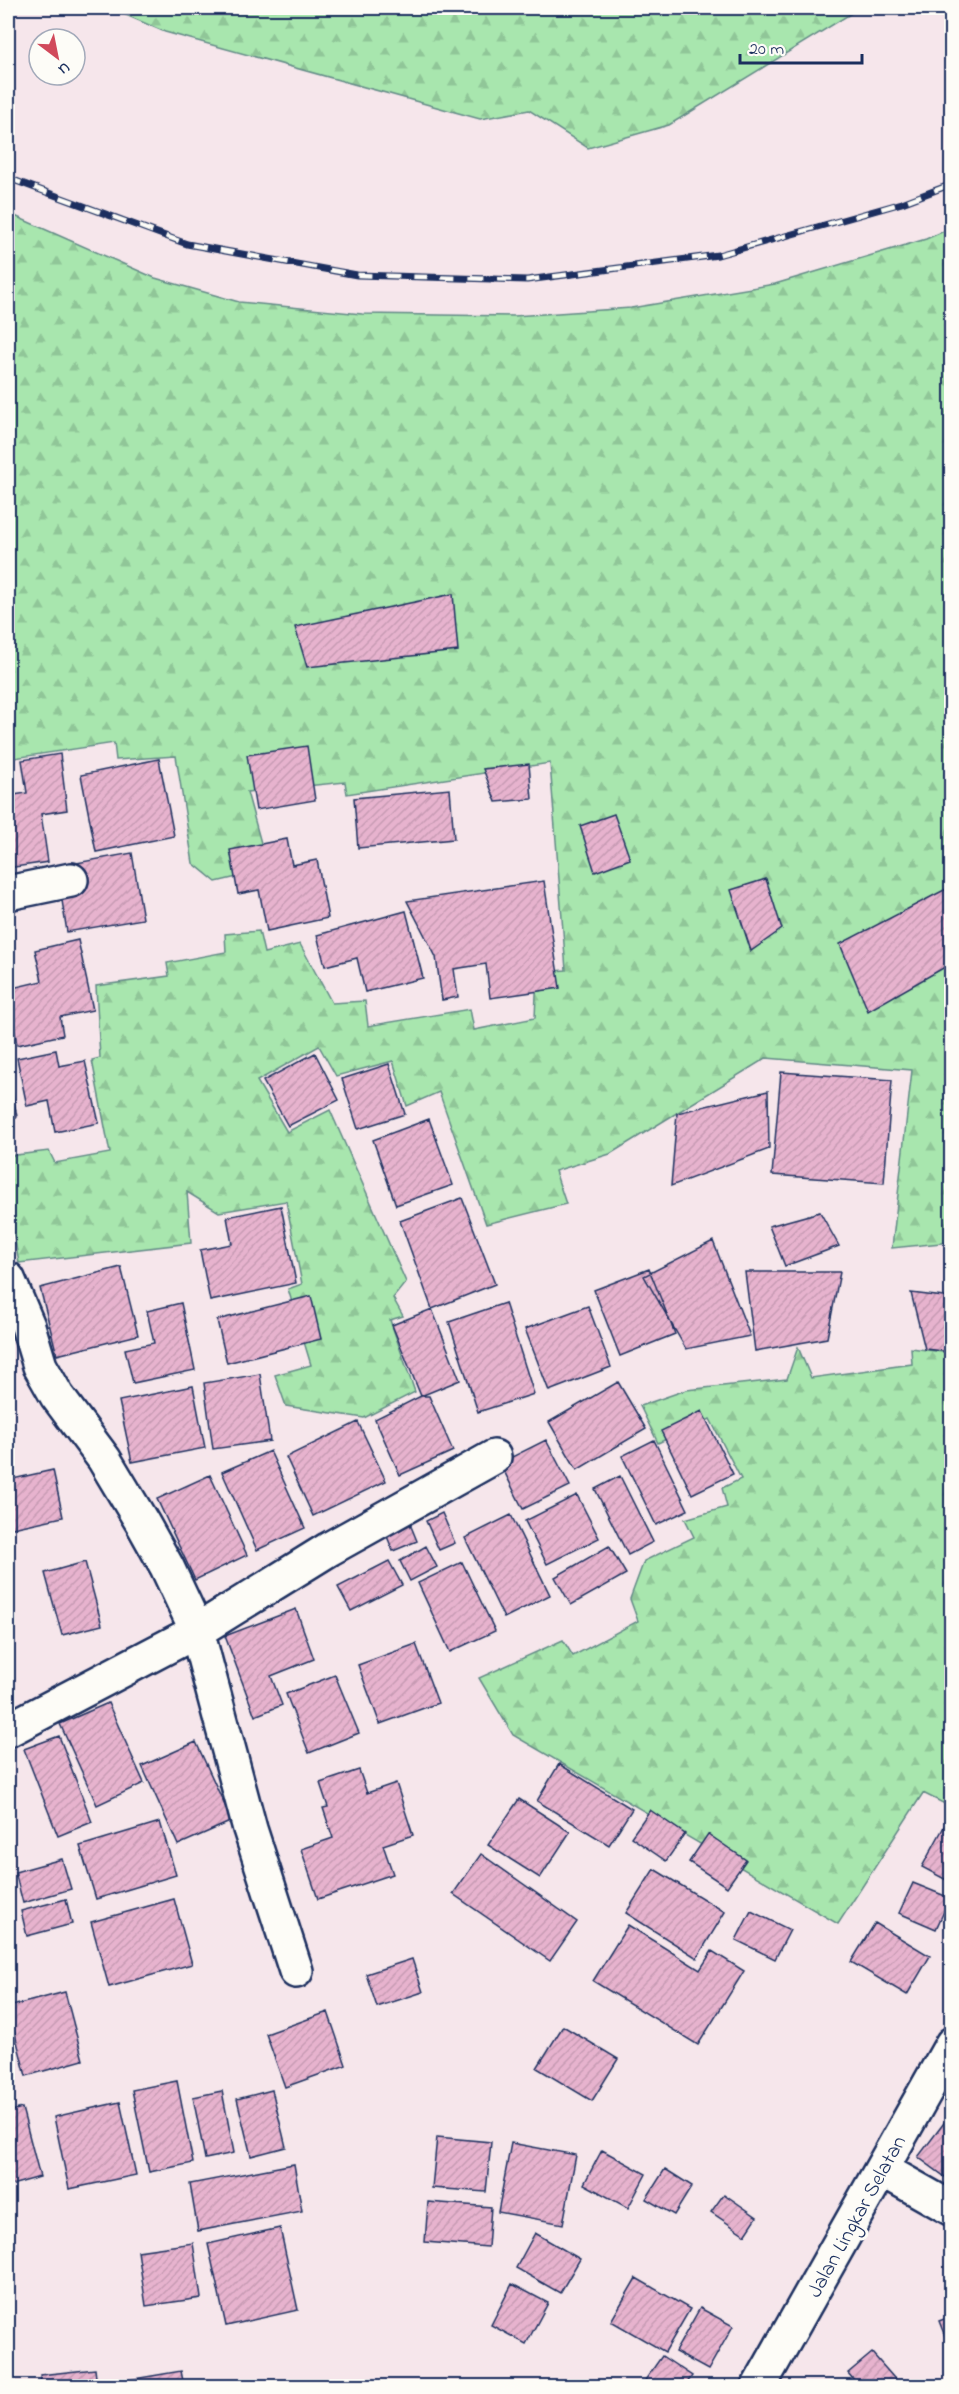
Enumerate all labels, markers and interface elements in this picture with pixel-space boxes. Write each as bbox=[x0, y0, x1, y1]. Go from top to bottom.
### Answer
north arrow bbox=[27, 27, 87, 87]
scale bar bbox=[740, 27, 862, 65]
text: 20 m bbox=[749, 37, 784, 63]
text: U bbox=[53, 55, 75, 81]
street label: Jalan Lingkar Selatan bbox=[801, 2130, 917, 2305]

